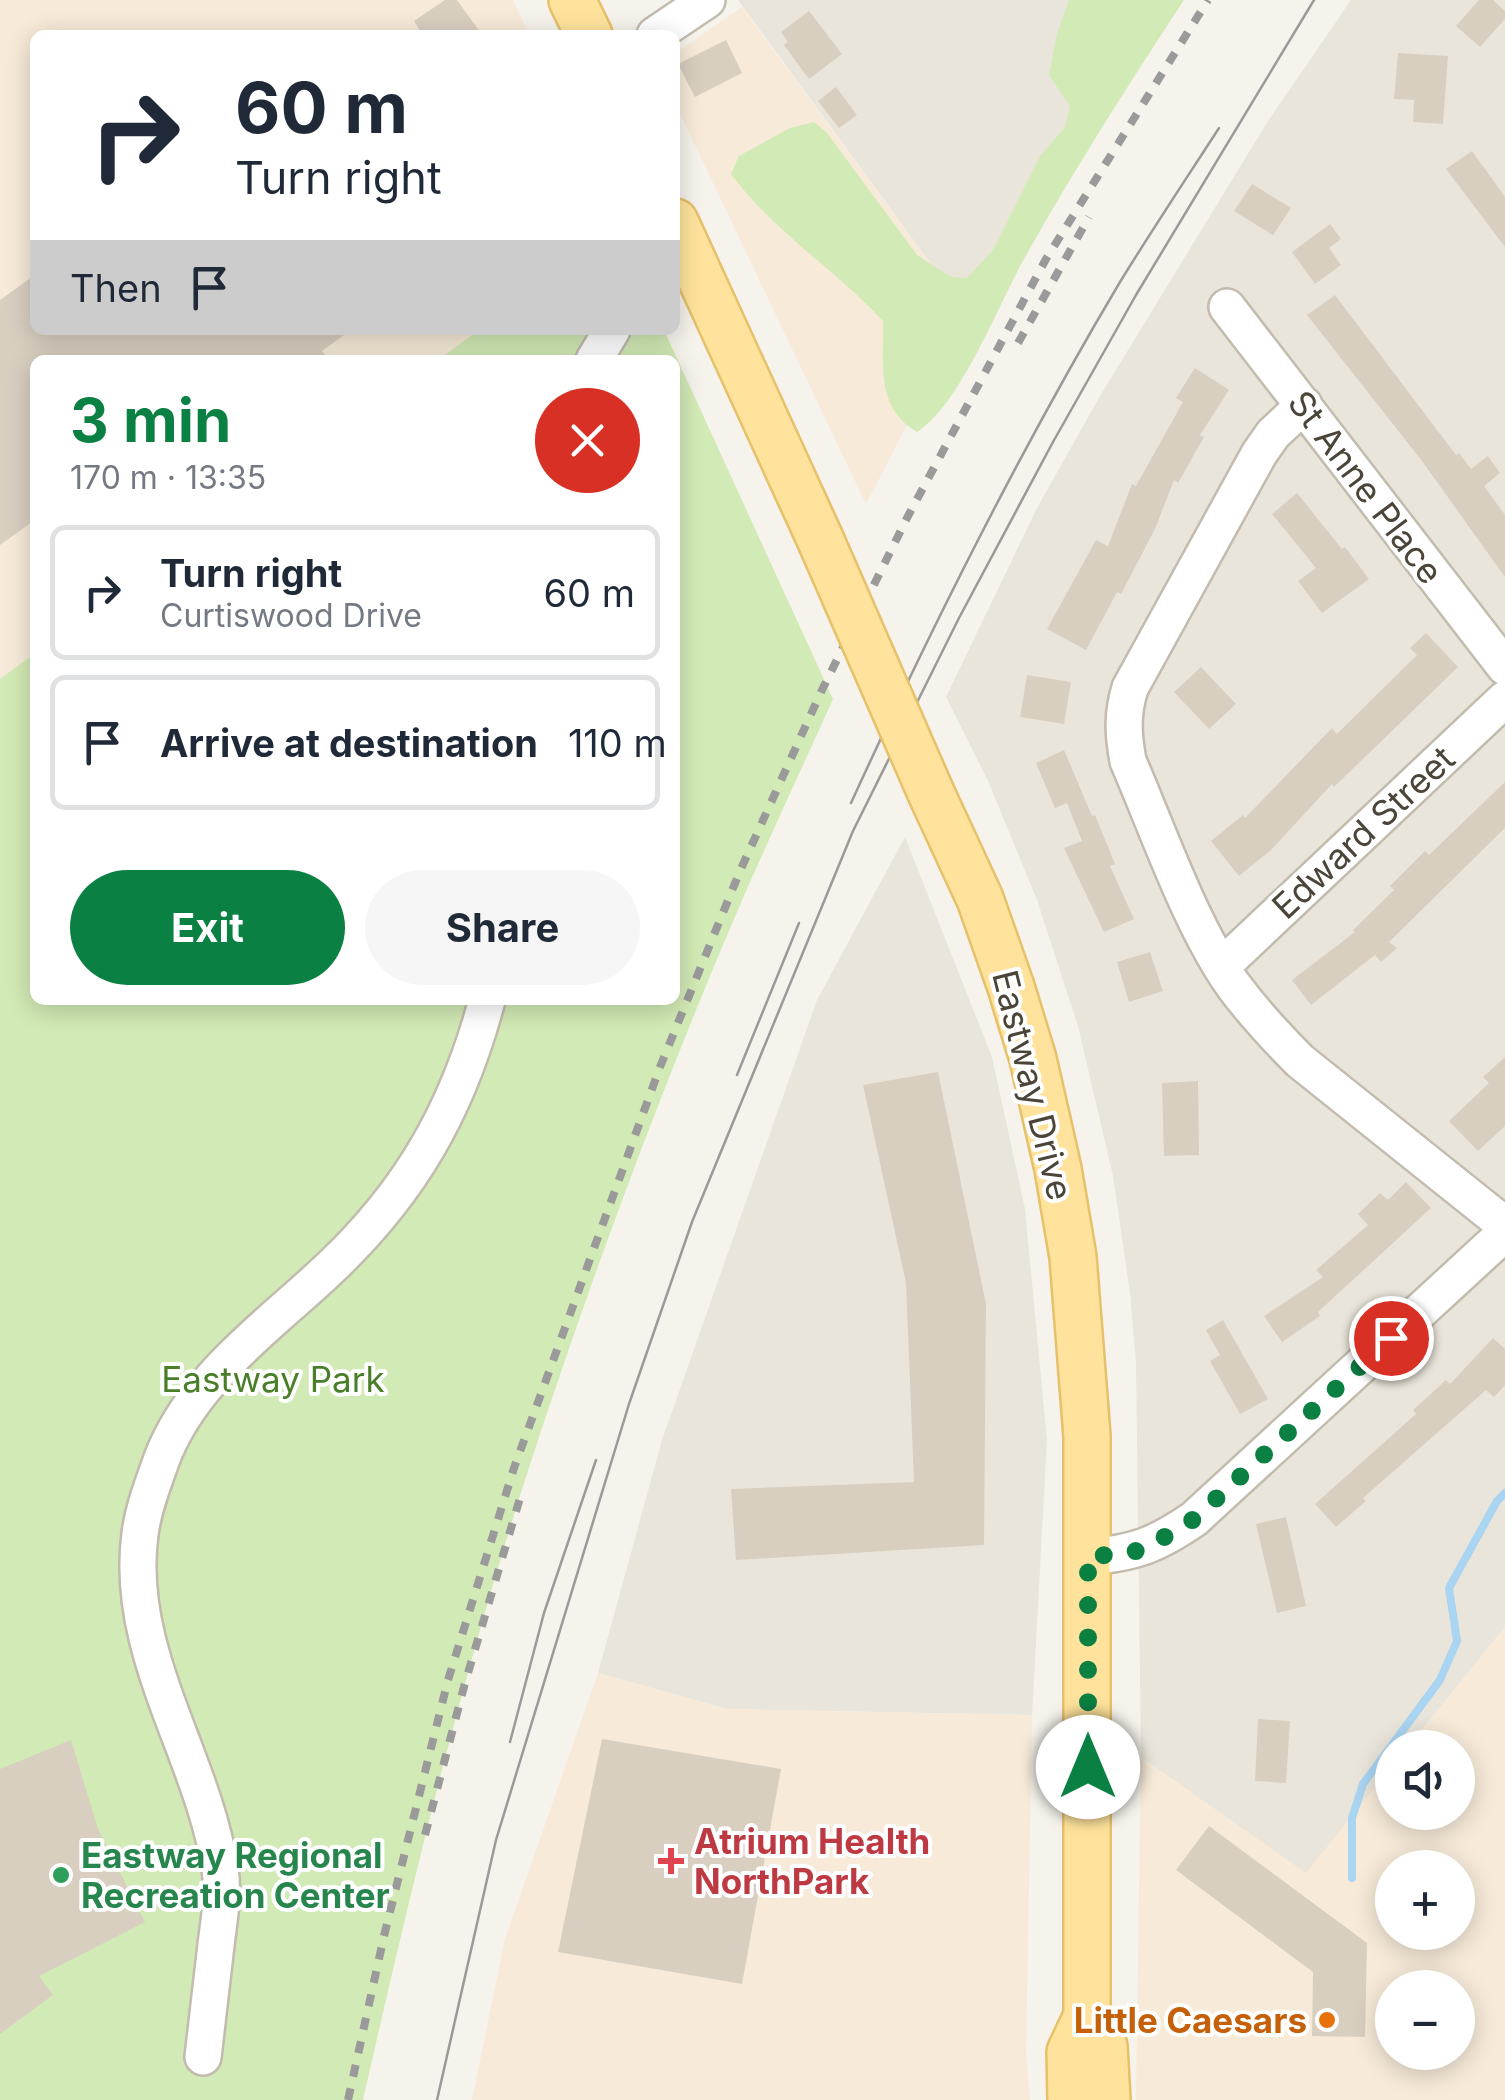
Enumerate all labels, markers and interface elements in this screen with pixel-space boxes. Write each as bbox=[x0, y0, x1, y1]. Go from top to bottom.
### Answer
text: 60 m bbox=[235, 65, 408, 150]
icon: right bbox=[70, 70, 200, 200]
text: Turn right bbox=[235, 150, 442, 205]
icon: arrive bbox=[182, 260, 237, 315]
text: Then bbox=[70, 265, 162, 311]
street label: St Anne Place bbox=[1280, 382, 1452, 592]
text: 3 min bbox=[70, 384, 231, 456]
button: close bbox=[535, 388, 640, 493]
text: 170 m · 13:35 bbox=[70, 458, 266, 497]
text: Turn right bbox=[160, 550, 342, 596]
icon: right bbox=[75, 565, 130, 620]
text: 60 m bbox=[543, 570, 635, 616]
text: Curtiswood Drive bbox=[160, 596, 422, 635]
icon: arrive bbox=[75, 715, 130, 770]
text: Arrive at destination bbox=[160, 720, 538, 766]
text: 110 m bbox=[568, 720, 667, 766]
street label: Edward Street bbox=[1263, 737, 1463, 927]
button: Exit bbox=[70, 870, 345, 985]
button: Share bbox=[365, 870, 640, 985]
street label: Eastway Drive bbox=[984, 966, 1082, 1204]
pin bbox=[1349, 1296, 1434, 1381]
icon: arrive bbox=[1364, 1311, 1419, 1366]
park label: Eastway Park bbox=[161, 1358, 385, 1400]
position arrow bbox=[1036, 1715, 1140, 1819]
map controls bbox=[1375, 1730, 1475, 2070]
button: sound bbox=[1375, 1730, 1475, 1830]
place label: Atrium Health NorthPark bbox=[694, 1820, 930, 1902]
place label: Eastway Regional Recreation Center bbox=[81, 1834, 390, 1916]
marker: Atrium Health NorthPark bbox=[658, 1848, 684, 1874]
button: + bbox=[1375, 1850, 1475, 1950]
marker: Eastway Regional Recreation Center bbox=[50, 1864, 72, 1886]
button: − bbox=[1375, 1970, 1475, 2070]
place label: Little Caesars bbox=[1074, 1999, 1307, 2041]
marker: Little Caesars bbox=[1316, 2009, 1338, 2031]

